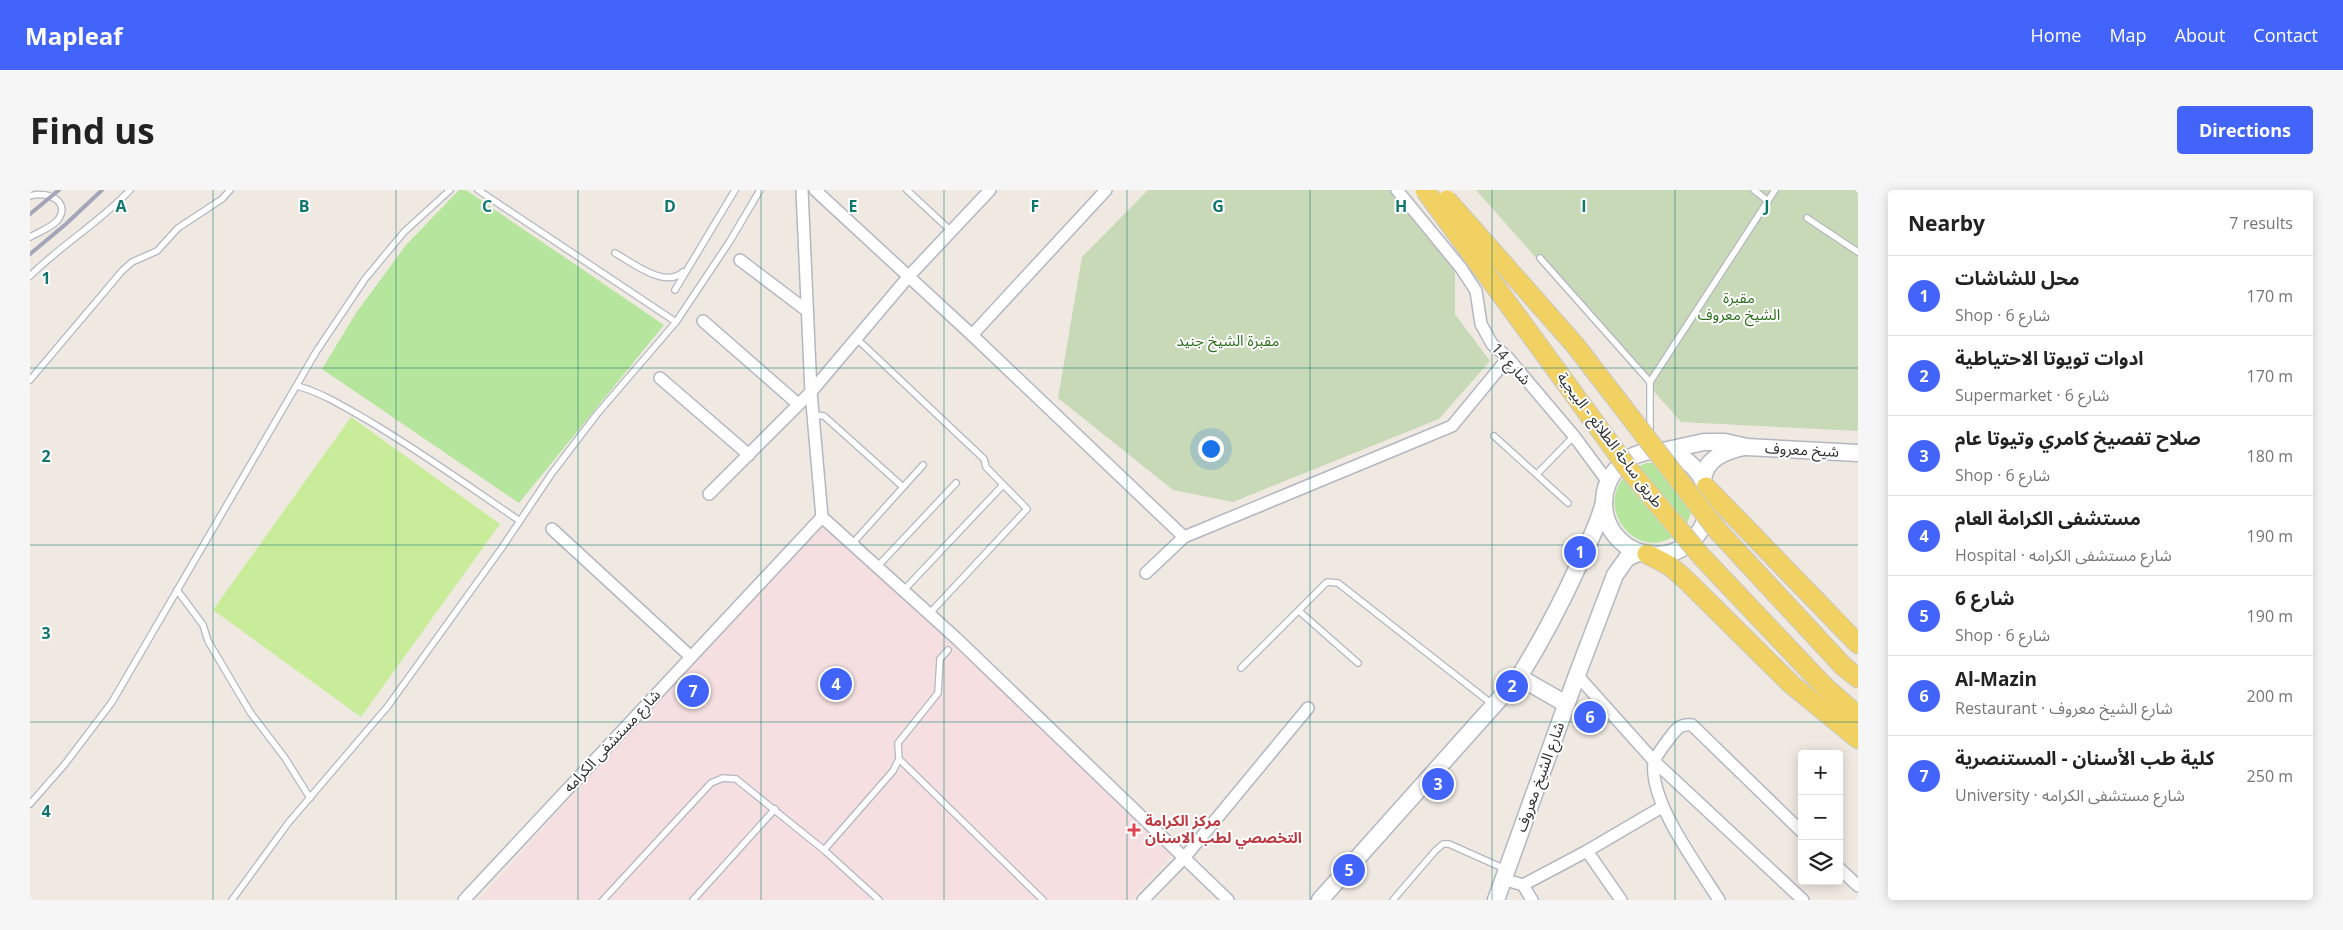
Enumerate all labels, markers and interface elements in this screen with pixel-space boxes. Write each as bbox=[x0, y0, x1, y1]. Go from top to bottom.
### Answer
text: Mapleaf bbox=[25, 19, 123, 52]
text: Home bbox=[2031, 23, 2081, 47]
text: Map bbox=[2109, 23, 2147, 47]
text: About bbox=[2175, 23, 2225, 47]
text: Contact bbox=[2253, 23, 2318, 47]
button: Directions bbox=[2177, 106, 2313, 154]
text: Find us bbox=[30, 107, 155, 154]
text: A bbox=[115, 195, 127, 217]
text: B bbox=[299, 195, 309, 217]
text: C bbox=[482, 195, 492, 217]
text: D bbox=[664, 195, 676, 217]
text: E bbox=[849, 195, 858, 217]
text: F bbox=[1031, 195, 1039, 217]
text: G bbox=[1212, 195, 1224, 217]
text: H bbox=[1395, 195, 1407, 217]
text: I bbox=[1581, 195, 1587, 217]
text: J bbox=[1762, 195, 1770, 217]
text: Nearby bbox=[1908, 209, 1985, 237]
text: 7 results bbox=[2229, 212, 2293, 234]
text: محل للشاشات bbox=[1955, 265, 2080, 291]
text: 1 bbox=[41, 267, 51, 289]
text: 1 bbox=[1919, 285, 1929, 307]
text: 170 m bbox=[2247, 285, 2293, 307]
park label: مقبرة الشيخ معروف bbox=[1698, 287, 1780, 327]
text: Shop · شارع 6 bbox=[1955, 304, 2050, 326]
park label: مقبرة الشيخ جنيد bbox=[1177, 330, 1279, 353]
street label: شارع 14 bbox=[1485, 338, 1536, 391]
text: ادوات تويوتا الاحتياطية bbox=[1955, 345, 2143, 371]
text: 2 bbox=[1919, 365, 1929, 387]
text: 170 m bbox=[2247, 365, 2293, 387]
street label: طريق ساحة الطلائع - البيجية bbox=[1551, 368, 1668, 513]
text: Supermarket · شارع 6 bbox=[1955, 384, 2109, 406]
text: صلاح تفصيخ كامري وتيوتا عام bbox=[1955, 425, 2201, 451]
your location bbox=[1198, 436, 1224, 462]
street label: شیخ معروف bbox=[1764, 437, 1840, 464]
text: 2 bbox=[41, 445, 51, 467]
text: 3 bbox=[1919, 445, 1929, 467]
text: 180 m bbox=[2247, 445, 2293, 467]
text: Shop · شارع 6 bbox=[1955, 464, 2050, 486]
text: مستشفى الكرامة العام bbox=[1955, 505, 2141, 531]
text: 4 bbox=[1919, 525, 1929, 547]
text: 190 m bbox=[2247, 525, 2293, 547]
pin: 1 bbox=[1564, 533, 1596, 571]
text: Hospital · شارع مستشفى الكرامه bbox=[1955, 544, 2172, 566]
text: شارع 6 bbox=[1955, 585, 2014, 611]
text: 5 bbox=[1919, 605, 1929, 627]
text: 190 m bbox=[2247, 605, 2293, 627]
text: 3 bbox=[41, 622, 51, 644]
text: Shop · شارع 6 bbox=[1955, 624, 2050, 646]
pin: 4 bbox=[820, 665, 852, 703]
text: Al-Mazin bbox=[1955, 666, 2037, 692]
pin: 2 bbox=[1496, 667, 1528, 705]
pin: 7 bbox=[677, 672, 709, 710]
street label: شارع مستشفى الكرامه bbox=[558, 684, 667, 798]
text: 6 bbox=[1919, 685, 1929, 707]
text: 200 m bbox=[2247, 685, 2293, 707]
text: Restaurant · شارع الشيخ معروف bbox=[1955, 697, 2173, 719]
pin: 6 bbox=[1574, 698, 1606, 736]
street label: شارع الشيخ معروف bbox=[1510, 719, 1571, 835]
text: كلية طب الأسنان - المستنصرية bbox=[1955, 745, 2214, 771]
map controls bbox=[1798, 750, 1843, 885]
button: + bbox=[1798, 750, 1843, 795]
pin: 3 bbox=[1422, 765, 1454, 803]
text: 7 bbox=[1919, 765, 1929, 787]
text: 250 m bbox=[2247, 765, 2293, 787]
text: University · شارع مستشفى الكرامه bbox=[1955, 784, 2185, 806]
button: − bbox=[1798, 795, 1843, 840]
text: 4 bbox=[41, 800, 51, 822]
place label: مركز الكرامة التخصصي لطب الاسنان bbox=[1145, 810, 1302, 849]
marker: مركز الكرامة التخصصي لطب الاسنان bbox=[1127, 823, 1141, 837]
button: layers bbox=[1798, 840, 1843, 885]
pin: 5 bbox=[1333, 851, 1365, 889]

